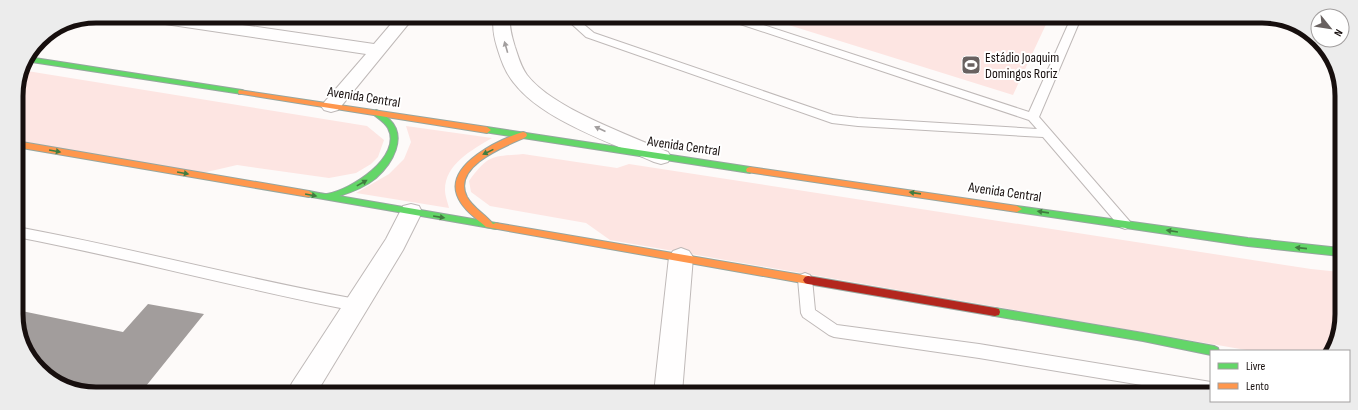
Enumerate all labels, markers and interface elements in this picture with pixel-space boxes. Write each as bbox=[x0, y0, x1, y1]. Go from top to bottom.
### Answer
north arrow bbox=[1310, 8, 1350, 48]
text: N bbox=[1331, 27, 1345, 39]
one-way arrow bbox=[503, 41, 509, 53]
place label: Estádio Joaquim Domingos Roriz bbox=[985, 49, 1059, 82]
sports icon: Estádio Joaquim Domingos Roriz bbox=[960, 54, 982, 76]
street label: Avenida Central bbox=[326, 83, 402, 111]
one-way arrow bbox=[594, 126, 605, 132]
street label: Avenida Central bbox=[646, 132, 721, 160]
one-way arrow bbox=[49, 148, 61, 154]
one-way arrow bbox=[482, 149, 494, 155]
one-way arrow bbox=[177, 170, 189, 176]
street label: Avenida Central bbox=[967, 178, 1042, 206]
one-way arrow bbox=[356, 179, 368, 186]
one-way arrow bbox=[909, 190, 921, 196]
one-way arrow bbox=[305, 192, 317, 198]
one-way arrow bbox=[1037, 209, 1050, 215]
one-way arrow bbox=[433, 214, 445, 220]
one-way arrow bbox=[1166, 228, 1178, 234]
one-way arrow bbox=[1295, 244, 1307, 251]
legend bbox=[1210, 350, 1350, 402]
text: Livre bbox=[1246, 359, 1266, 374]
text: Lento bbox=[1246, 379, 1269, 394]

